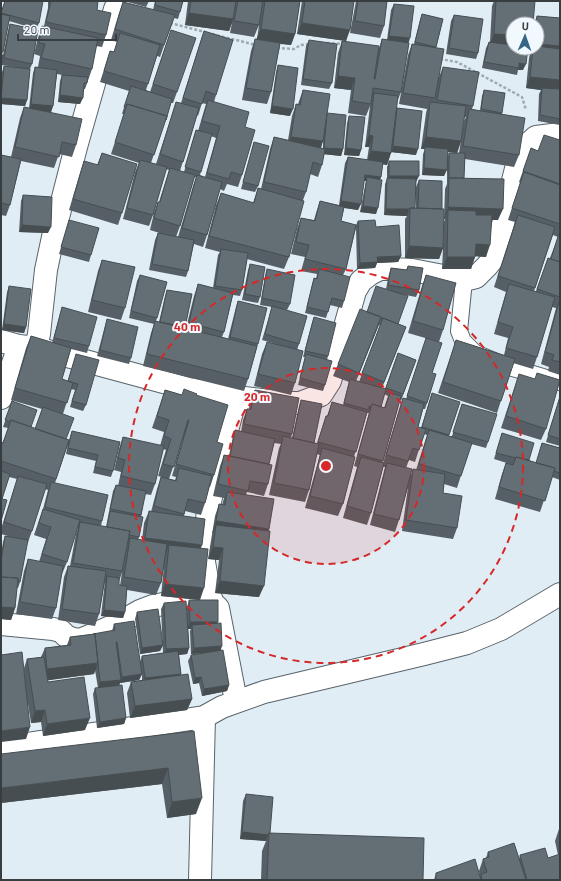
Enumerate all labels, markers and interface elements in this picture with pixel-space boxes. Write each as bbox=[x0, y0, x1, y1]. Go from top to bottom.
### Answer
scale bar bbox=[18, 16, 116, 42]
north arrow bbox=[505, 16, 545, 56]
text: U bbox=[522, 19, 529, 32]
text: 20 m bbox=[24, 22, 50, 36]
text: 40 m bbox=[174, 319, 200, 333]
text: 20 m bbox=[244, 389, 270, 403]
centre of rings bbox=[319, 459, 333, 473]

